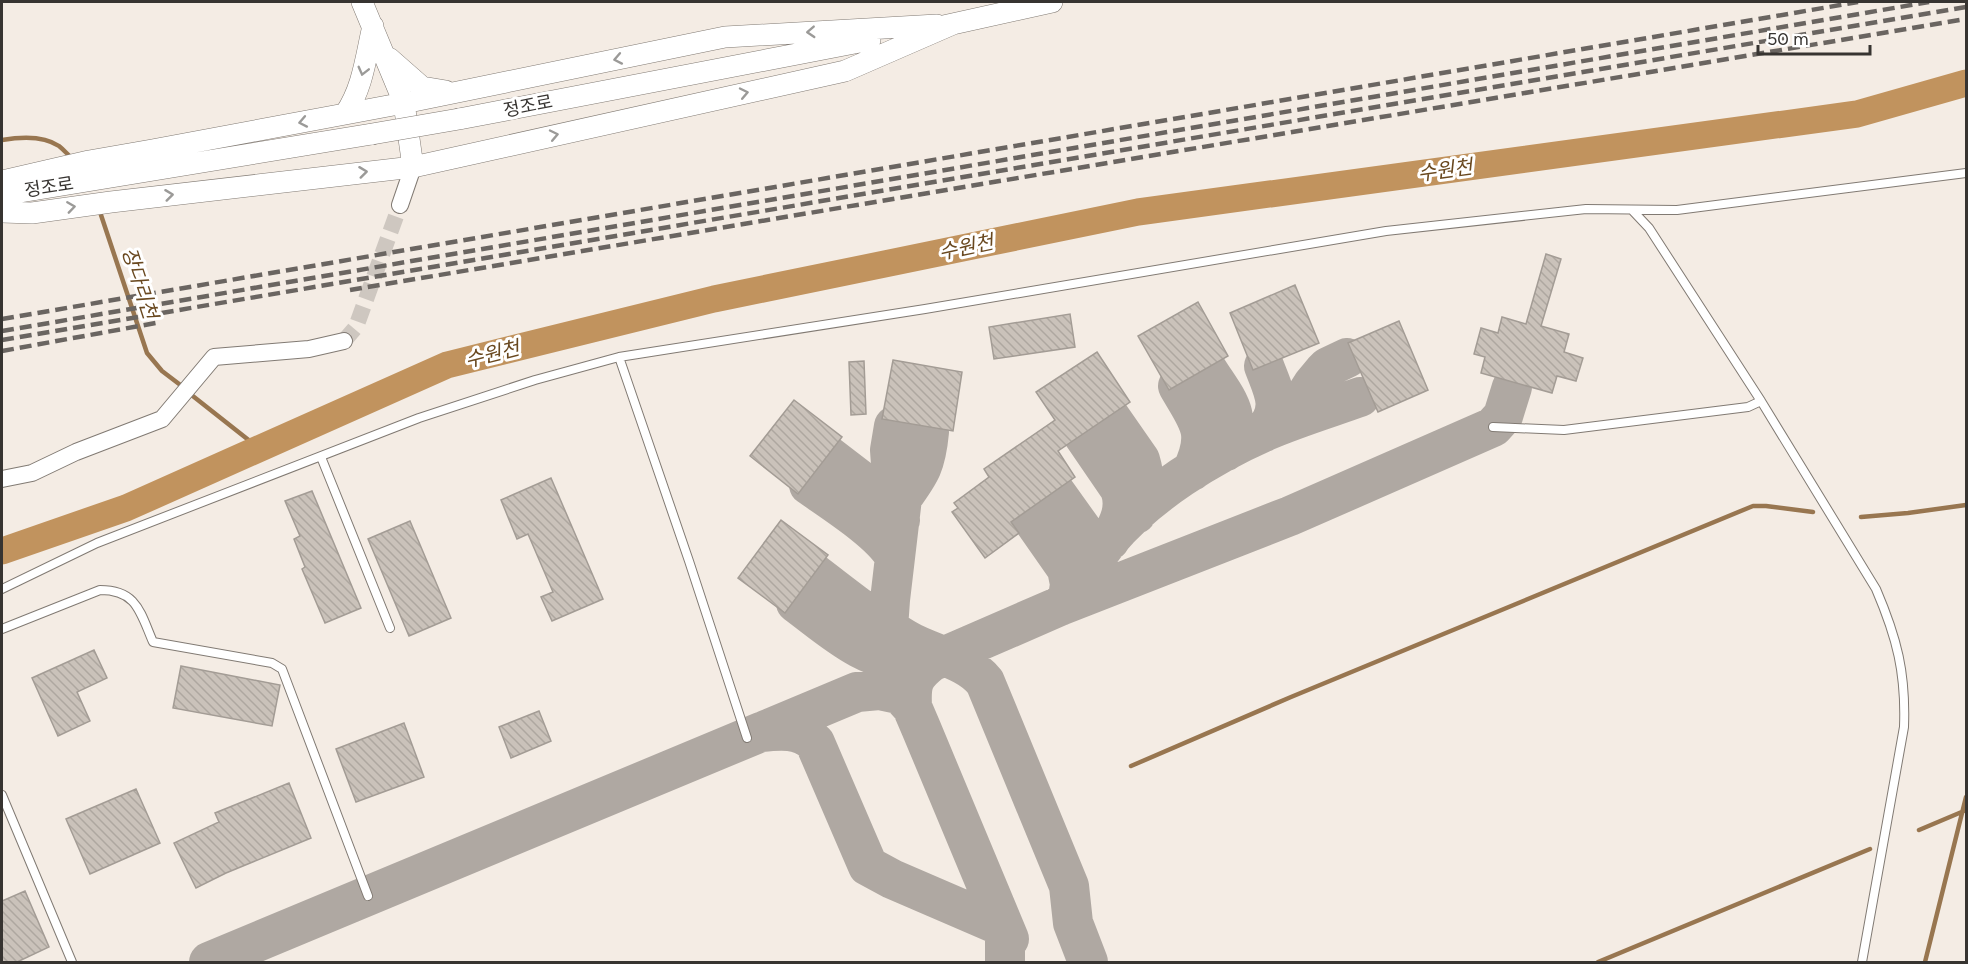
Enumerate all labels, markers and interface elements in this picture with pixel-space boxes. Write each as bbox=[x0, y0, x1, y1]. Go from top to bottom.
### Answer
scale bar bbox=[1758, 18, 1870, 56]
one-way arrow bbox=[806, 26, 815, 39]
text: 50 m bbox=[1767, 28, 1809, 50]
one-way arrow bbox=[613, 52, 623, 65]
one-way arrow bbox=[357, 66, 370, 76]
one-way arrow bbox=[739, 87, 749, 100]
street label: 정조로 bbox=[502, 90, 554, 122]
one-way arrow bbox=[298, 115, 308, 128]
one-way arrow bbox=[549, 130, 559, 143]
water label: 수원천 bbox=[1416, 154, 1477, 186]
one-way arrow bbox=[358, 167, 367, 179]
street label: 정조로 bbox=[23, 172, 75, 202]
one-way arrow bbox=[164, 189, 174, 202]
one-way arrow bbox=[67, 202, 76, 214]
water label: 수원천 bbox=[937, 229, 998, 264]
water label: 장다리천 bbox=[117, 244, 164, 324]
water label: 수원천 bbox=[462, 335, 524, 372]

